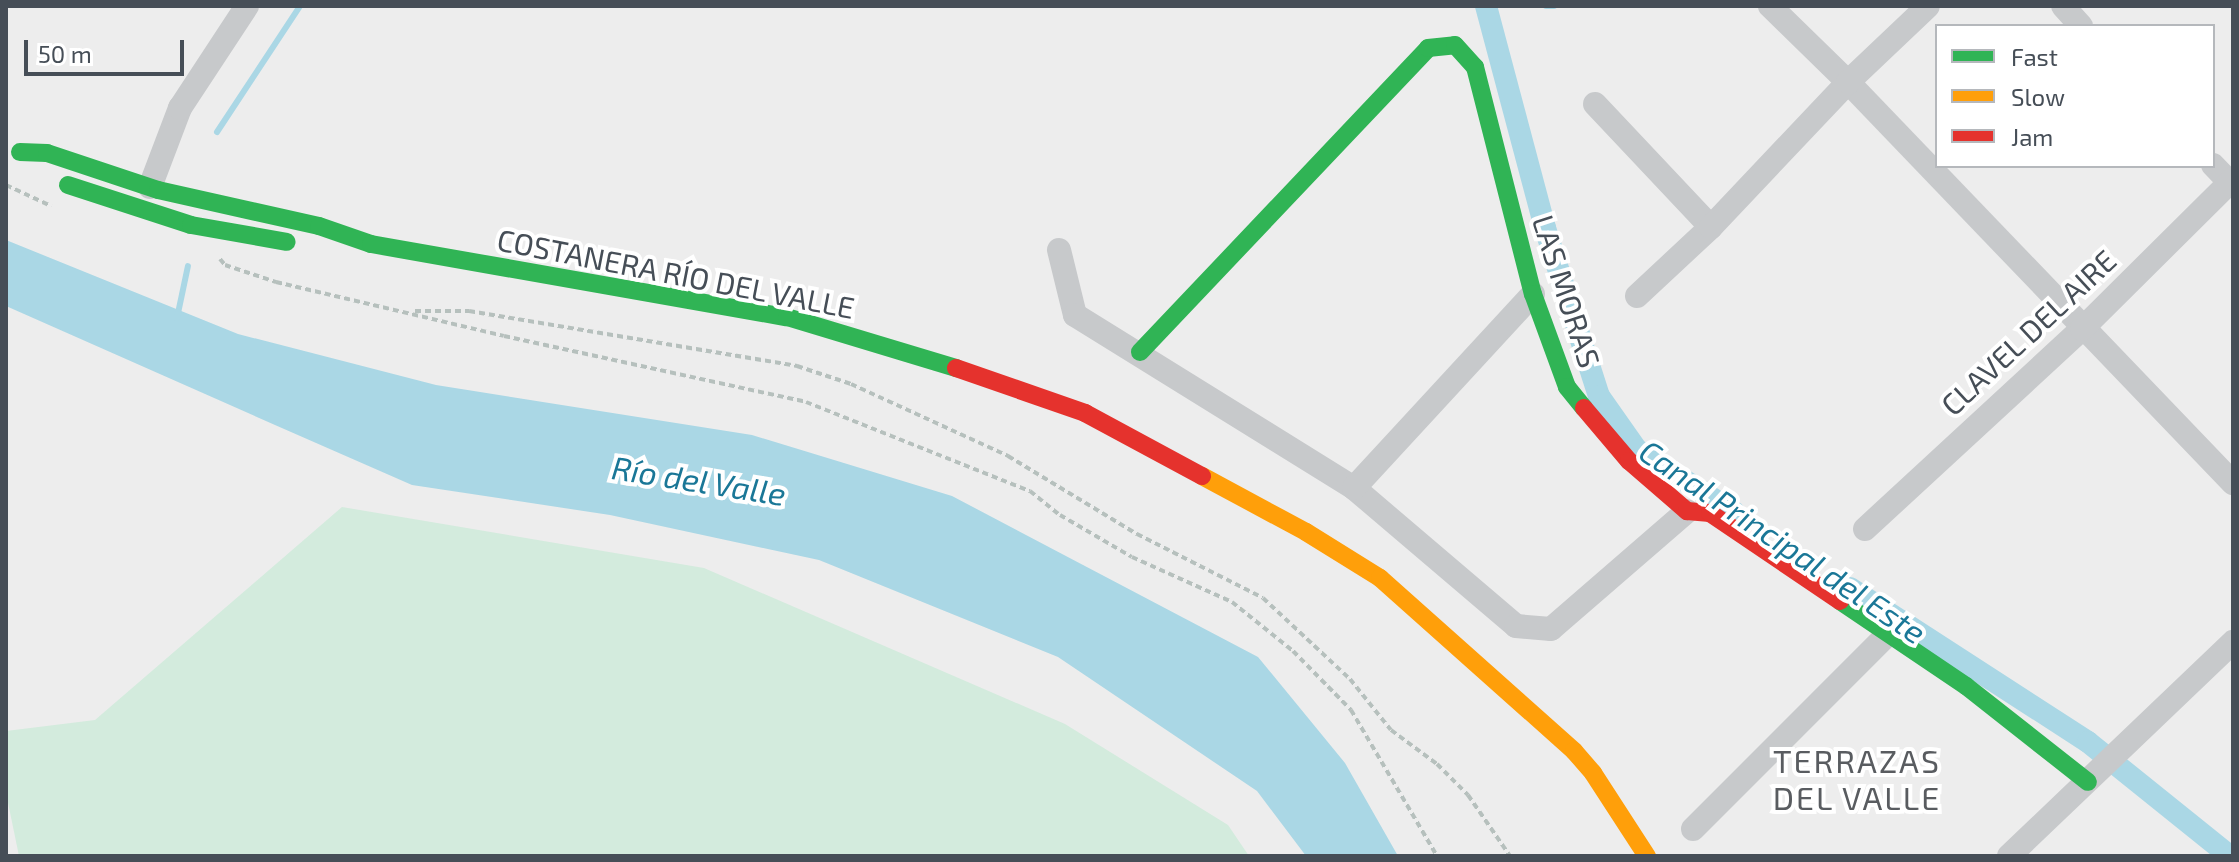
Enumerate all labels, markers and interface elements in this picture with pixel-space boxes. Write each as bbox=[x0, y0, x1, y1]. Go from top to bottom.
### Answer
scale bar bbox=[28, 24, 188, 74]
legend bbox=[1935, 24, 2215, 168]
text: 50 m bbox=[38, 39, 92, 68]
text: Fast bbox=[2011, 42, 2058, 71]
text: Slow bbox=[2011, 82, 2065, 111]
text: Jam bbox=[2011, 122, 2053, 151]
street label: LAS MORAS bbox=[1525, 210, 1609, 372]
street label: COSTANERA RÍO DEL VALLE bbox=[493, 220, 859, 326]
street label: CLAVEL DEL AIRE bbox=[1932, 241, 2124, 423]
water label: Canal Principal del Este bbox=[1632, 430, 1934, 652]
water label: Río del Valle bbox=[608, 447, 790, 513]
district label: TERRAZAS DEL VALLE bbox=[1772, 742, 1942, 817]

